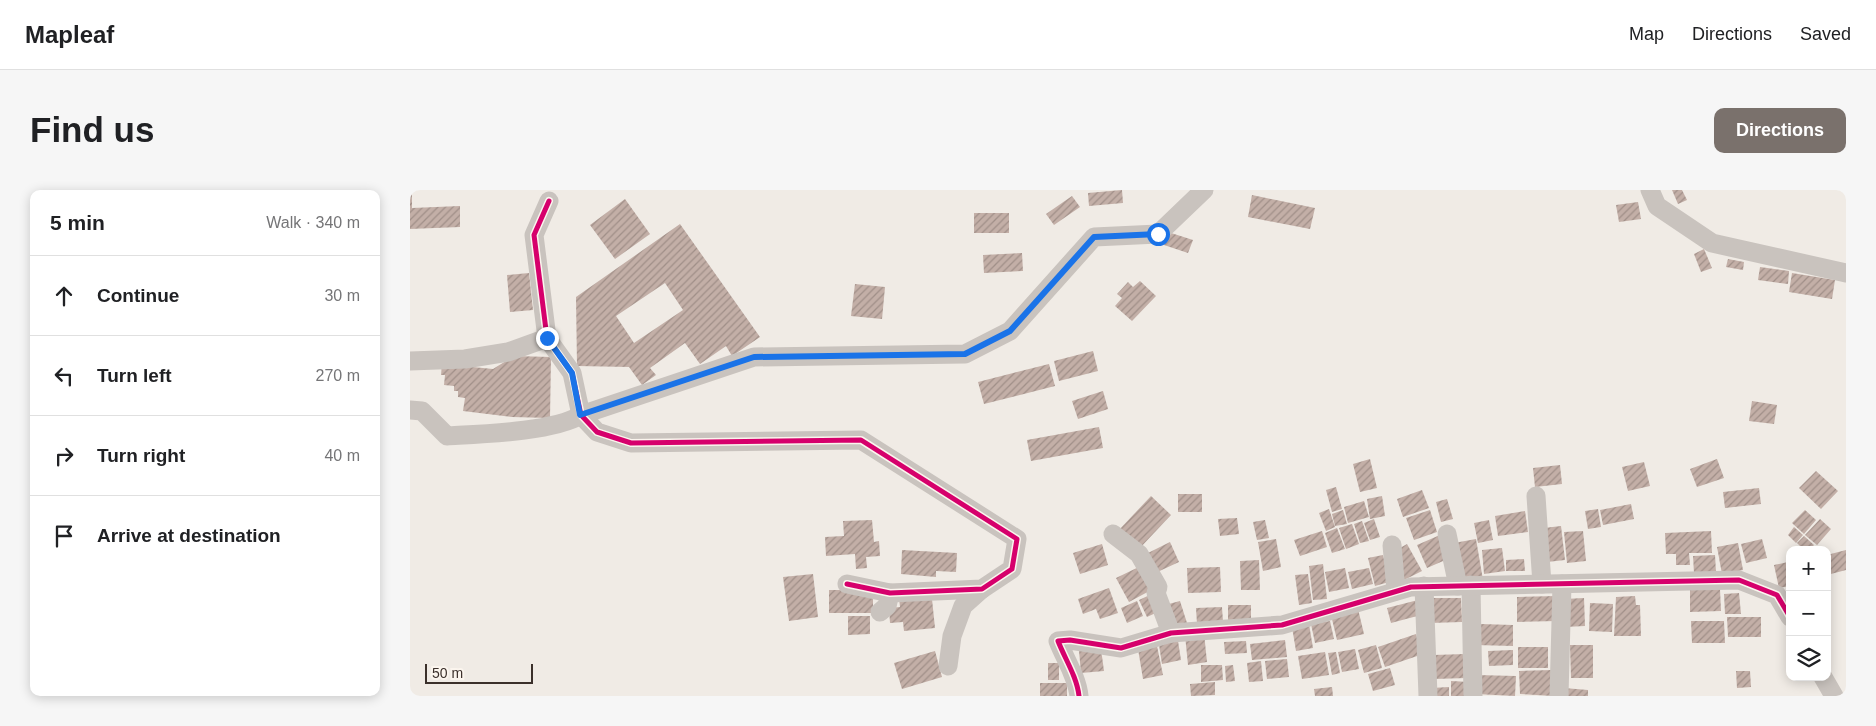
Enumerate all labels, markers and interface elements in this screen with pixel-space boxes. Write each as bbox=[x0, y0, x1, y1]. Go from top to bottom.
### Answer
text: Mapleaf bbox=[25, 21, 114, 48]
text: Map bbox=[1629, 24, 1664, 44]
text: Directions bbox=[1692, 24, 1772, 44]
text: Saved bbox=[1800, 24, 1851, 44]
button: Directions bbox=[1714, 108, 1846, 153]
text: Find us bbox=[30, 110, 154, 149]
text: 5 min bbox=[50, 211, 105, 234]
text: Walk · 340 m bbox=[266, 214, 360, 231]
route start bbox=[1147, 223, 1170, 246]
icon: ahead bbox=[50, 282, 78, 310]
text: Continue bbox=[97, 285, 179, 306]
text: 30 m bbox=[324, 287, 360, 304]
route end bbox=[536, 327, 559, 350]
icon: left bbox=[50, 362, 78, 390]
text: Turn left bbox=[97, 365, 172, 386]
text: 270 m bbox=[316, 367, 360, 384]
icon: right bbox=[50, 442, 78, 470]
text: Turn right bbox=[97, 445, 185, 466]
text: 40 m bbox=[324, 447, 360, 464]
icon: arrive bbox=[50, 522, 78, 550]
text: Arrive at destination bbox=[97, 525, 281, 546]
map controls bbox=[1786, 546, 1831, 681]
button: + bbox=[1786, 546, 1831, 591]
button: − bbox=[1786, 591, 1831, 636]
button: layers bbox=[1786, 636, 1831, 681]
scale bar bbox=[425, 661, 532, 684]
text: 50 m bbox=[432, 665, 463, 681]

